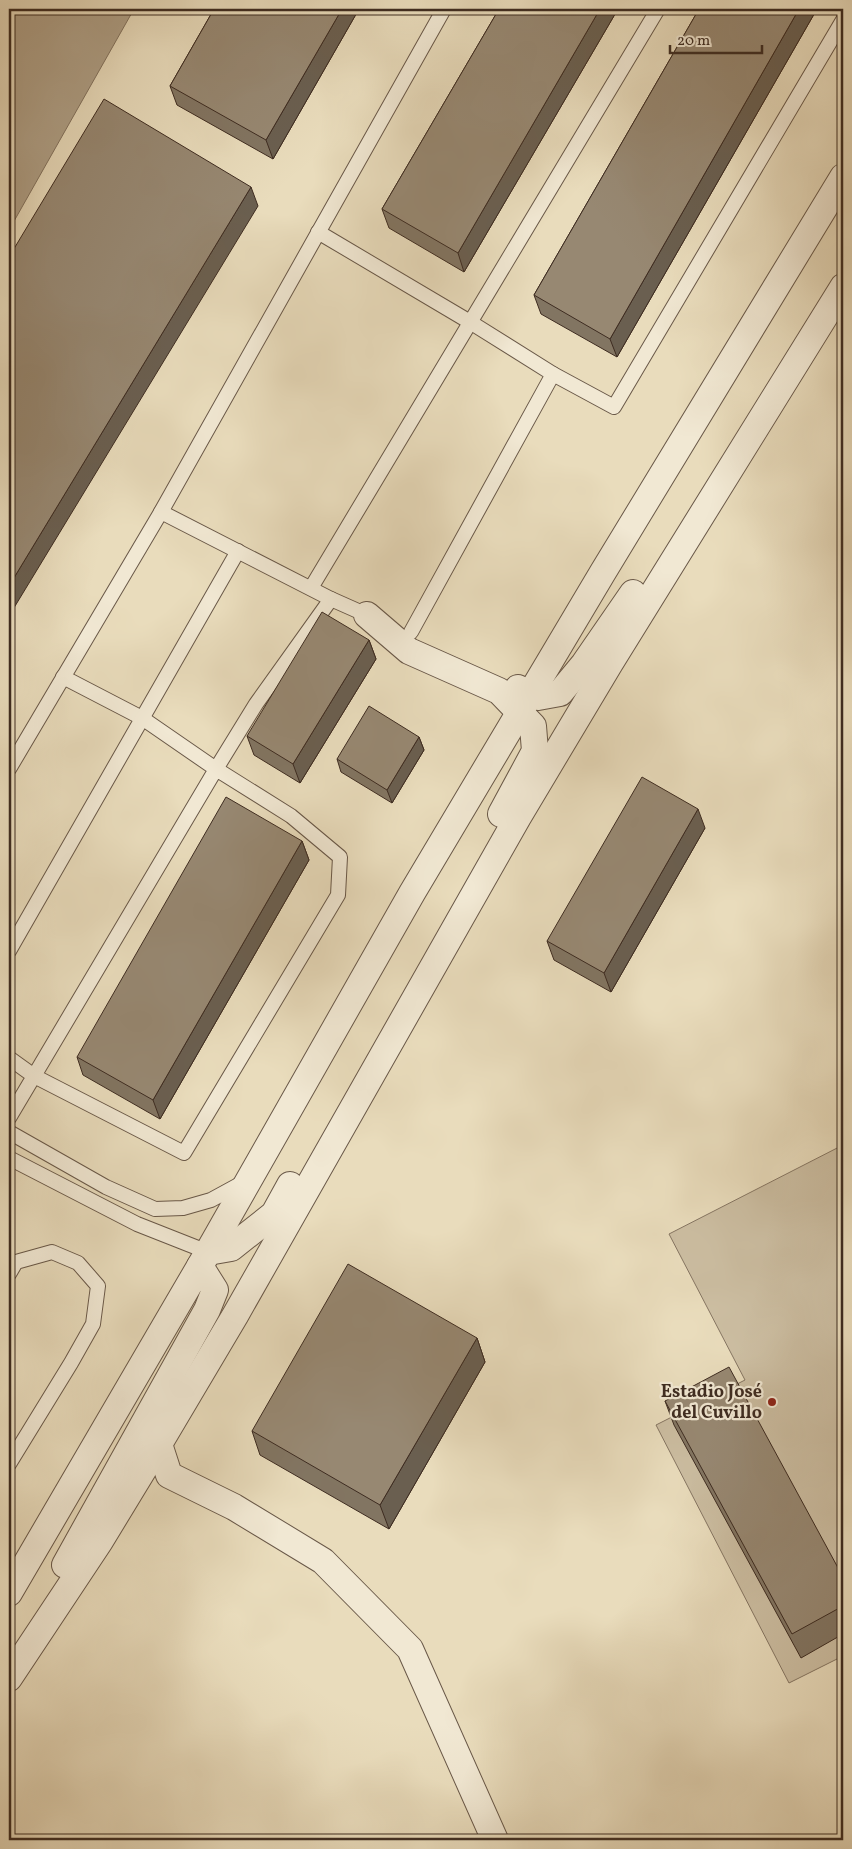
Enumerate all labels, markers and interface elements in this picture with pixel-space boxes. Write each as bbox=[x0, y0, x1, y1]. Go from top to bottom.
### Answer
scale bar bbox=[670, 22, 762, 54]
text: 20 m bbox=[677, 31, 710, 52]
place label: Estadio José del Cuvillo bbox=[661, 1380, 762, 1426]
marker: Estadio José del Cuvillo bbox=[766, 1396, 778, 1408]

